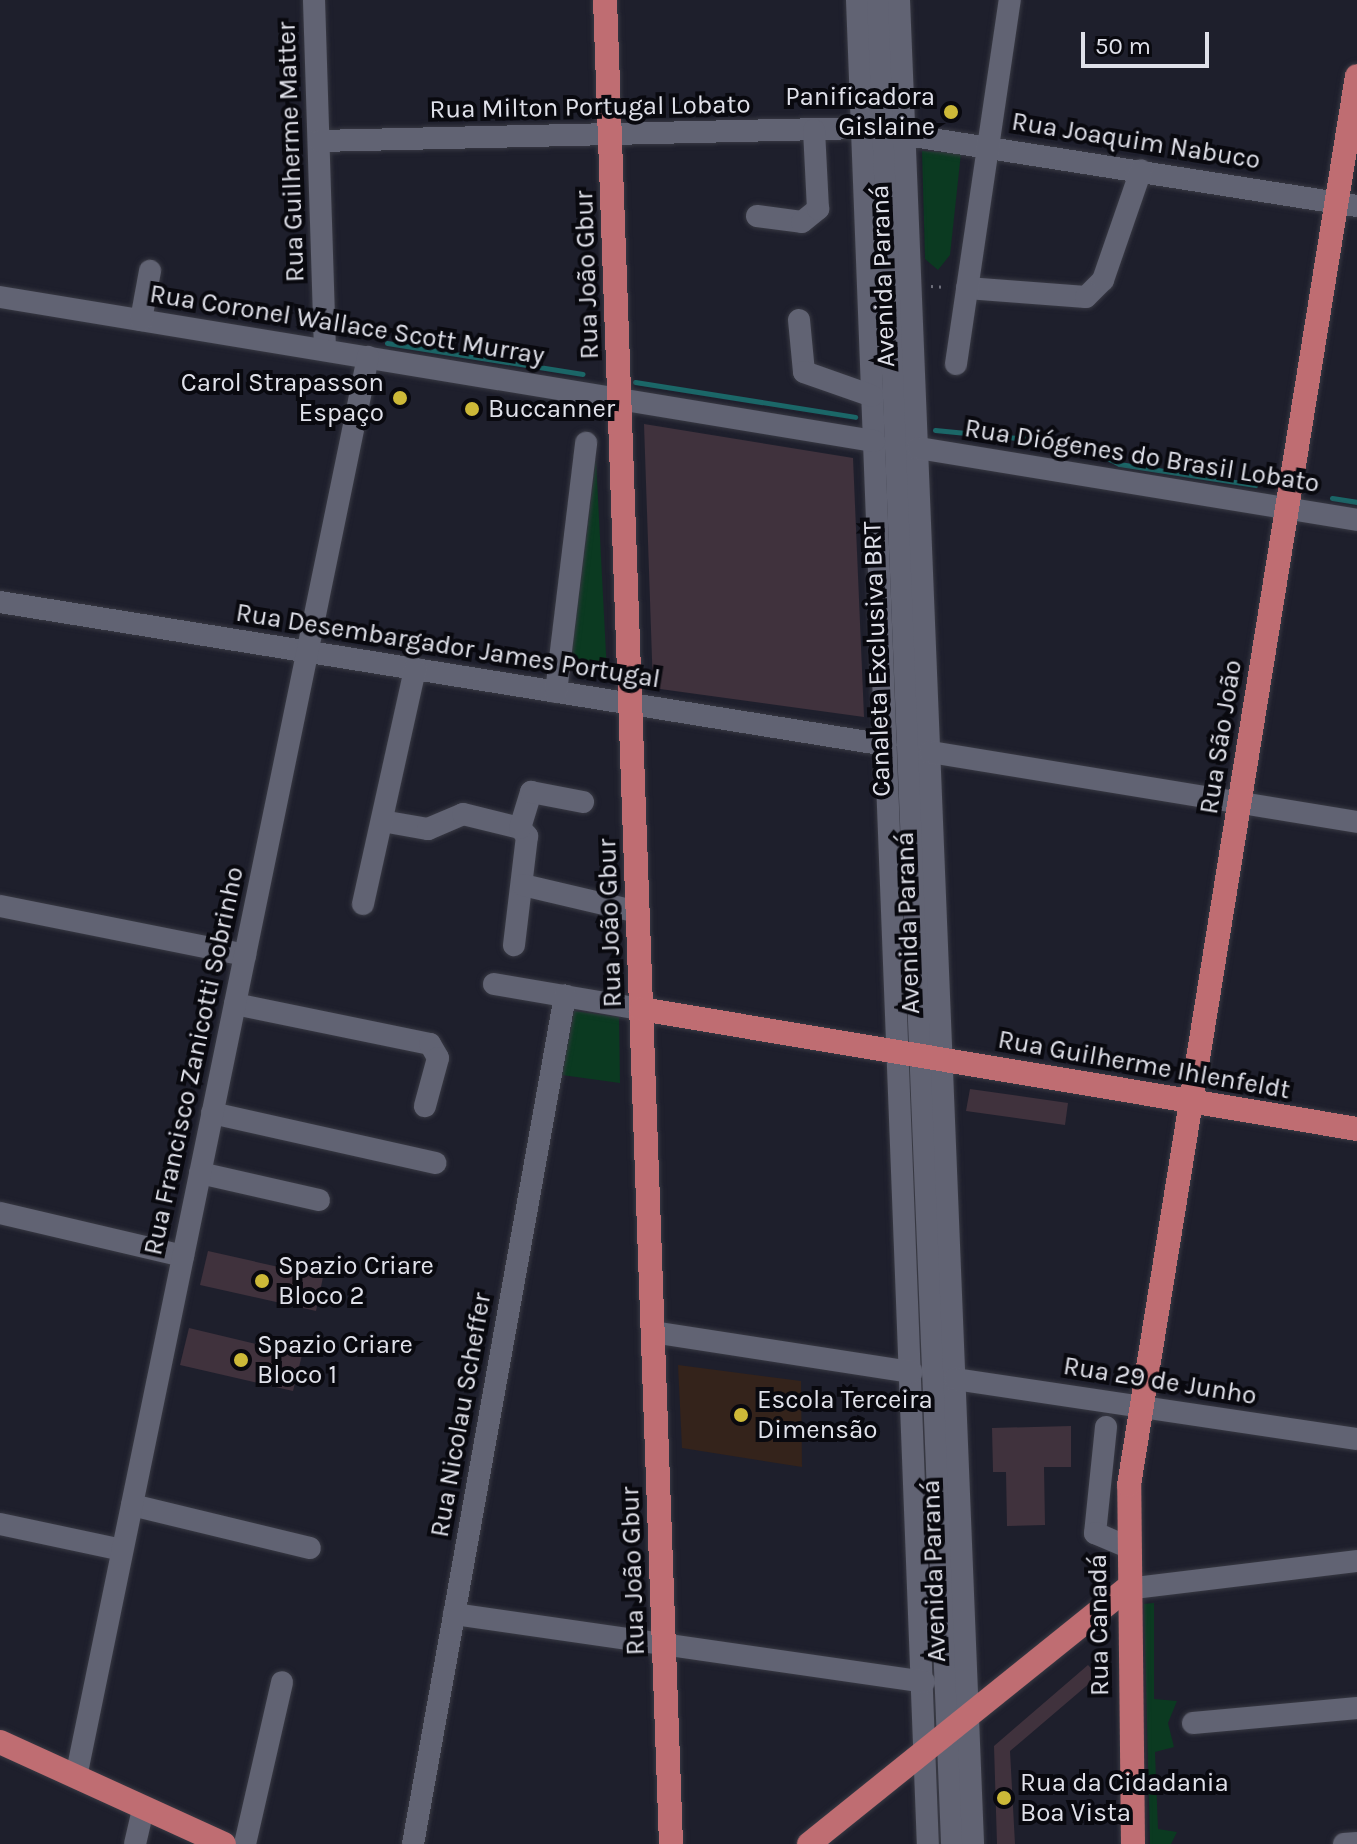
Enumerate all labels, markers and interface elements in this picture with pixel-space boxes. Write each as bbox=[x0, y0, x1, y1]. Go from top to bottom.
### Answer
scale bar bbox=[1085, 16, 1213, 66]
street label: Rua Guilherme Matter bbox=[271, 21, 311, 283]
text: 50 m bbox=[1095, 32, 1151, 60]
place label: Panificadora Gislaine bbox=[785, 81, 935, 142]
street label: Rua Milton Portugal Lobato bbox=[429, 89, 751, 125]
marker: Panificadora Gislaine bbox=[942, 103, 960, 121]
street label: Rua Joaquim Nabuco bbox=[1009, 106, 1263, 176]
street label: Avenida Paraná bbox=[864, 184, 902, 368]
street label: Rua João Gbur bbox=[568, 190, 606, 360]
street label: Rua Coronel Wallace Scott Murray bbox=[148, 278, 546, 372]
place label: Carol Strapasson Espaço bbox=[181, 367, 384, 428]
marker: Carol Strapasson Espaço bbox=[391, 389, 409, 407]
place label: Buccanner bbox=[488, 393, 615, 425]
marker: Buccanner bbox=[463, 400, 481, 418]
street label: Rua Diógenes do Brasil Lobato bbox=[962, 413, 1322, 499]
street label: Canaleta Exclusiva BRT bbox=[857, 521, 897, 797]
street label: Rua Desembargador James Portugal bbox=[234, 597, 662, 695]
street label: Rua São João bbox=[1193, 658, 1249, 816]
street label: Avenida Paraná bbox=[889, 831, 927, 1015]
street label: Rua João Gbur bbox=[591, 838, 629, 1008]
street label: Rua Francisco Zanicotti Sobrinho bbox=[138, 864, 250, 1258]
street label: Rua Guilherme Ihlenfeldt bbox=[996, 1024, 1292, 1106]
place label: Spazio Criare Bloco 2 bbox=[278, 1250, 434, 1312]
marker: Spazio Criare Bloco 2 bbox=[253, 1272, 271, 1290]
street label: Rua Nicolau Scheffer bbox=[424, 1290, 498, 1540]
place label: Spazio Criare Bloco 1 bbox=[257, 1329, 413, 1390]
street label: Rua 29 de Junho bbox=[1061, 1350, 1259, 1412]
marker: Spazio Criare Bloco 1 bbox=[232, 1351, 250, 1369]
place label: Escola Terceira Dimensão bbox=[757, 1384, 933, 1446]
marker: Escola Terceira Dimensão bbox=[732, 1406, 750, 1424]
street label: Avenida Paraná bbox=[915, 1479, 953, 1663]
street label: Rua João Gbur bbox=[614, 1486, 652, 1656]
street label: Rua Canadá bbox=[1082, 1554, 1116, 1696]
place label: Rua da Cidadania Boa Vista bbox=[1020, 1767, 1229, 1828]
marker: Rua da Cidadania Boa Vista bbox=[995, 1789, 1013, 1807]

